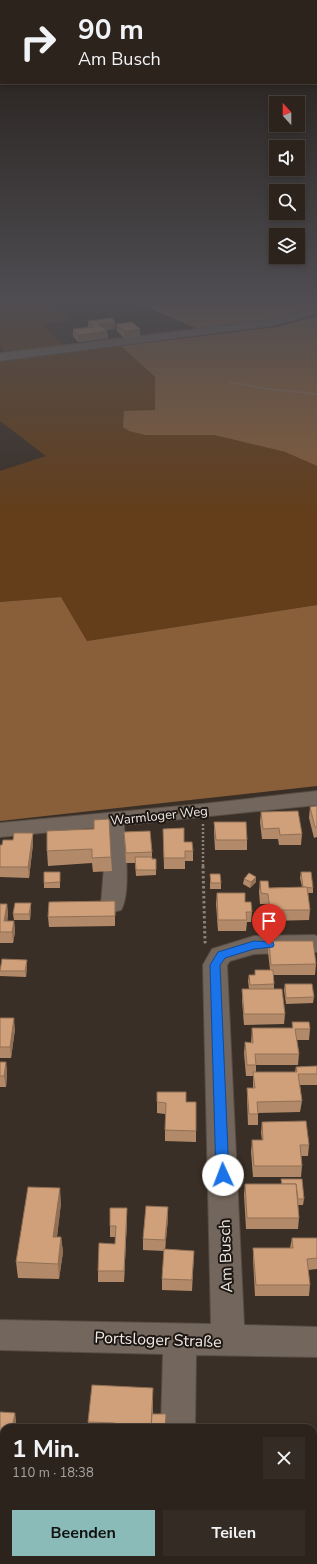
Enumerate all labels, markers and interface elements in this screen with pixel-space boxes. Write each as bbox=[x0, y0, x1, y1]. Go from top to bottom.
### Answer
text: 90 m bbox=[78, 11, 144, 49]
icon: right bbox=[12, 16, 64, 68]
text: Am Busch bbox=[78, 47, 161, 71]
north arrow bbox=[269, 96, 305, 132]
map controls bbox=[269, 96, 305, 264]
button: sound bbox=[269, 140, 305, 176]
button: search bbox=[269, 184, 305, 220]
button: layers bbox=[269, 228, 305, 264]
street label: Warmloger Weg bbox=[109, 802, 209, 830]
pin bbox=[252, 904, 286, 945]
icon: arrive bbox=[258, 910, 280, 932]
position arrow bbox=[202, 1154, 244, 1196]
street label: Am Busch bbox=[214, 1219, 238, 1293]
street label: Portsloger Straße bbox=[94, 1327, 222, 1353]
text: 1 Min. bbox=[12, 1433, 80, 1465]
button: close bbox=[263, 1437, 305, 1479]
text: 110 m · 18:38 bbox=[12, 1464, 94, 1482]
button: Beenden bbox=[12, 1510, 155, 1556]
button: Teilen bbox=[163, 1510, 305, 1556]

